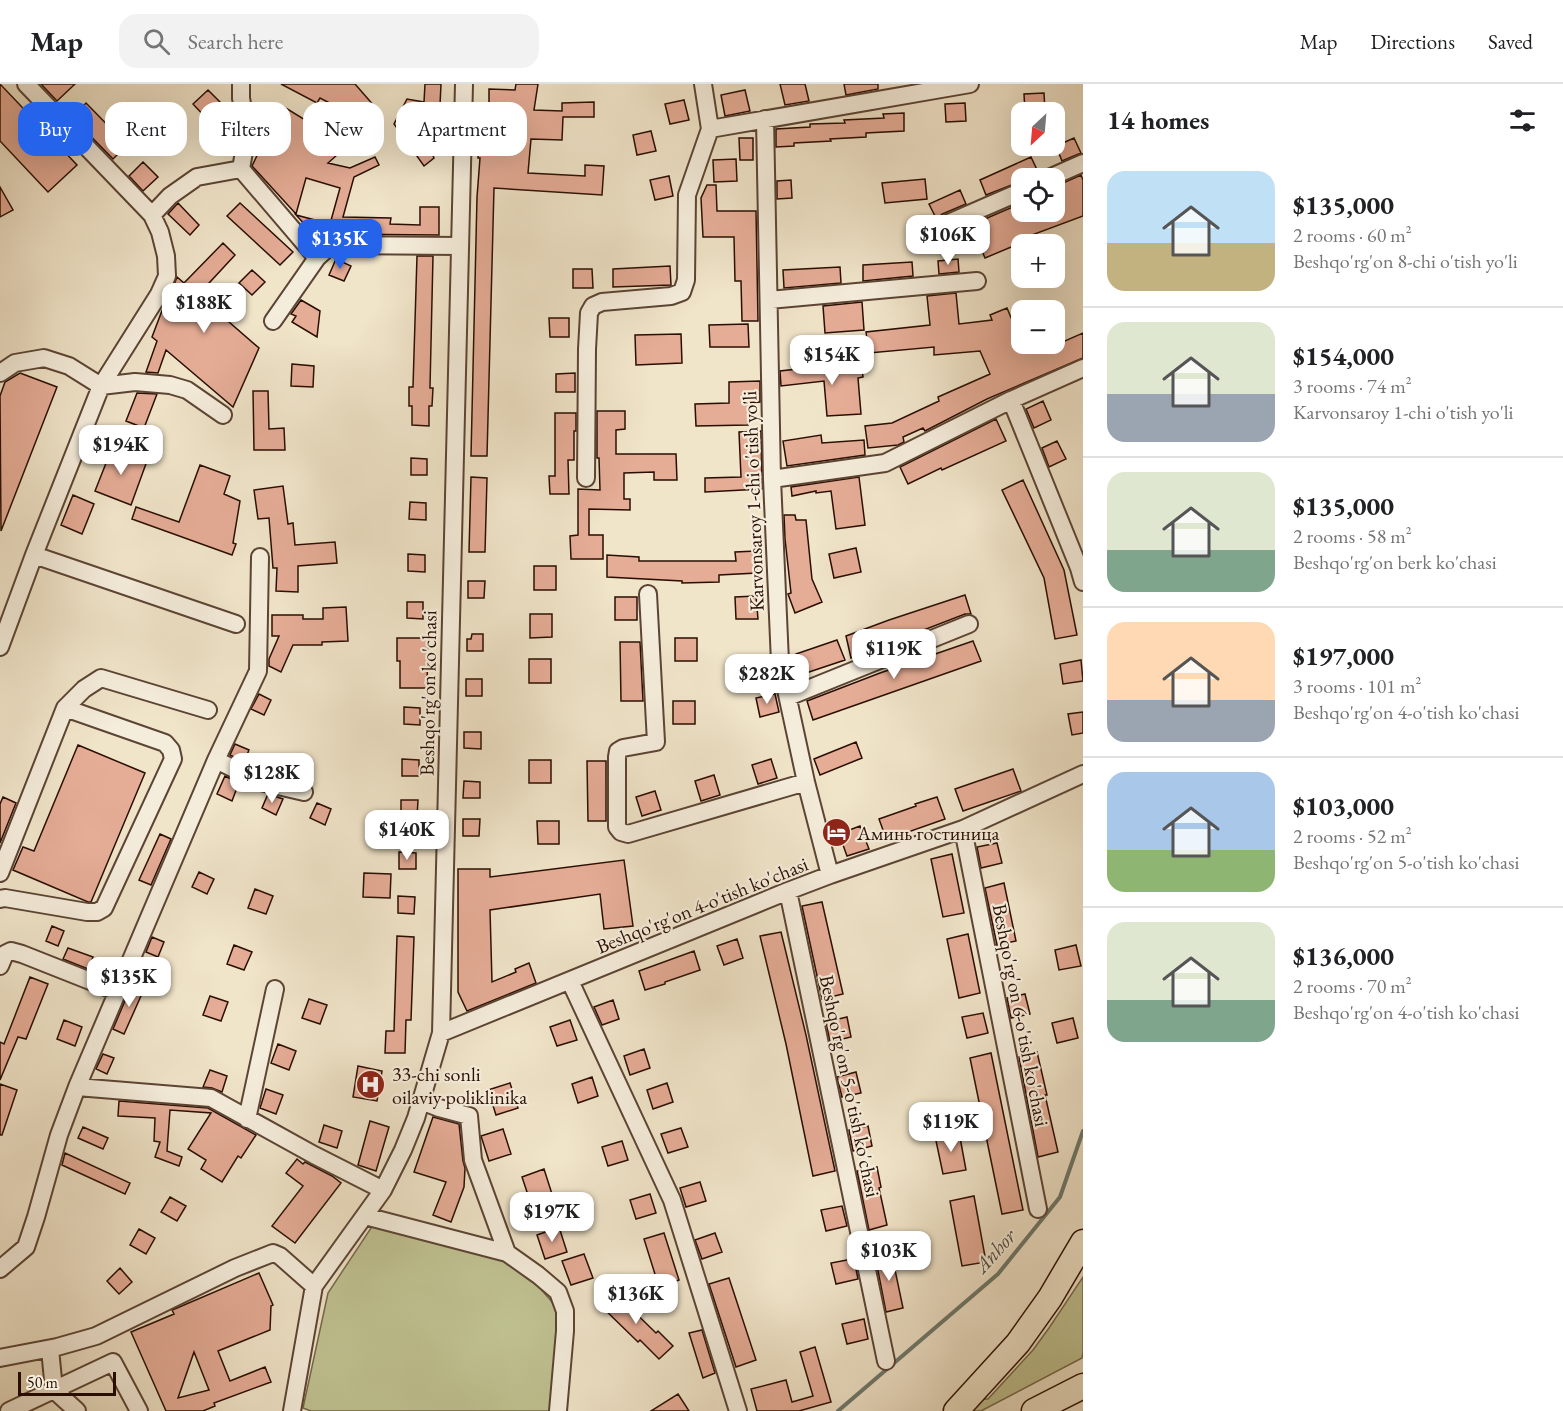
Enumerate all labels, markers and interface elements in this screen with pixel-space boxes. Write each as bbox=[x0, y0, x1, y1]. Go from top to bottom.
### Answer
search box bbox=[119, 14, 539, 68]
text: Map bbox=[30, 23, 83, 59]
icon: search bbox=[140, 25, 173, 58]
text: Search here bbox=[188, 27, 283, 56]
text: Map bbox=[1300, 28, 1337, 55]
text: Directions bbox=[1370, 28, 1455, 55]
text: Saved bbox=[1488, 28, 1533, 55]
chip: Buy bbox=[18, 102, 93, 156]
chip: Rent bbox=[105, 102, 187, 156]
chip: Filters bbox=[199, 102, 291, 156]
chip: New bbox=[303, 102, 384, 156]
chip: Apartment bbox=[396, 102, 527, 156]
north arrow bbox=[1011, 102, 1065, 156]
map controls bbox=[1011, 102, 1065, 354]
text: 14 homes bbox=[1107, 103, 1209, 137]
icon: filters bbox=[1506, 104, 1539, 137]
button: locate bbox=[1011, 168, 1065, 222]
text: $135,000 bbox=[1293, 188, 1394, 222]
icon: home bbox=[1155, 195, 1227, 267]
pin: $106K bbox=[906, 215, 990, 266]
pin: $135K bbox=[298, 219, 382, 270]
text: $106K bbox=[920, 221, 976, 247]
text: 2 rooms · 60 m² bbox=[1293, 222, 1412, 248]
text: $135K bbox=[312, 225, 368, 251]
button: + bbox=[1011, 234, 1065, 288]
text: Beshqo'rg'on 8-chi o'tish yo'li bbox=[1293, 248, 1518, 274]
pin: $188K bbox=[162, 283, 246, 334]
text: $188K bbox=[176, 289, 232, 315]
button: − bbox=[1011, 300, 1065, 354]
pin: $154K bbox=[790, 335, 874, 386]
text: $154,000 bbox=[1293, 339, 1394, 373]
text: $154K bbox=[804, 341, 860, 367]
icon: home bbox=[1155, 346, 1227, 418]
text: 3 rooms · 74 m² bbox=[1293, 373, 1412, 399]
street label: Karvonsaroy 1-chi o'tish yo'li bbox=[736, 390, 770, 612]
text: Karvonsaroy 1-chi o'tish yo'li bbox=[1293, 399, 1513, 425]
pin: $194K bbox=[79, 425, 163, 476]
text: $194K bbox=[93, 431, 149, 457]
text: $135,000 bbox=[1293, 489, 1394, 523]
icon: home bbox=[1155, 496, 1227, 568]
text: 2 rooms · 58 m² bbox=[1293, 523, 1412, 549]
text: Beshqo'rg'on berk ko'chasi bbox=[1293, 549, 1497, 575]
street label: Beshqo'rg'on ko'chasi bbox=[414, 610, 442, 776]
pin: $119K bbox=[852, 629, 936, 680]
text: $119K bbox=[866, 635, 922, 661]
text: $197,000 bbox=[1293, 639, 1394, 673]
icon: home bbox=[1155, 646, 1227, 718]
pin: $282K bbox=[725, 654, 809, 705]
text: $282K bbox=[739, 660, 795, 686]
text: 3 rooms · 101 m² bbox=[1293, 673, 1421, 699]
text: Beshqo'rg'on 4-o'tish ko'chasi bbox=[1293, 699, 1519, 725]
pin: $128K bbox=[230, 753, 314, 804]
text: $128K bbox=[244, 759, 300, 785]
text: $103,000 bbox=[1293, 789, 1394, 823]
icon: home bbox=[1155, 796, 1227, 868]
pin: $140K bbox=[365, 810, 449, 861]
text: $140K bbox=[379, 816, 435, 842]
hotel icon: Аминь гостиница bbox=[820, 817, 852, 849]
place label: Аминь гостиница bbox=[856, 820, 1000, 846]
text: 2 rooms · 52 m² bbox=[1293, 823, 1412, 849]
text: Beshqo'rg'on 5-o'tish ko'chasi bbox=[1293, 849, 1519, 875]
street label: Beshqo'rg'on 4-o'tish ko'chasi bbox=[592, 850, 812, 959]
street label: Beshqo'rg'on 6-o'tish ko'chasi bbox=[987, 901, 1055, 1129]
text: $136,000 bbox=[1293, 939, 1394, 973]
icon: home bbox=[1155, 946, 1227, 1018]
pin: $135K bbox=[87, 957, 171, 1008]
text: $135K bbox=[101, 963, 157, 989]
street label: Beshqo'rg'on 5-o'tish ko'chasi bbox=[814, 973, 886, 1200]
text: 2 rooms · 70 m² bbox=[1293, 973, 1412, 999]
text: Beshqo'rg'on 4-o'tish ko'chasi bbox=[1293, 999, 1519, 1025]
place label: 33-chi sonli oilaviy poliklinika bbox=[392, 1061, 527, 1110]
hospital icon: 33-chi sonli oilaviy poliklinika bbox=[355, 1069, 387, 1101]
pin: $119K bbox=[909, 1102, 993, 1153]
text: $119K bbox=[923, 1108, 979, 1134]
pin: $197K bbox=[510, 1192, 594, 1243]
text: $197K bbox=[524, 1198, 580, 1224]
water label: Anhor bbox=[966, 1222, 1022, 1280]
pin: $103K bbox=[847, 1231, 931, 1282]
text: $103K bbox=[861, 1237, 917, 1263]
pin: $136K bbox=[594, 1274, 678, 1325]
text: $136K bbox=[608, 1280, 664, 1306]
scale bar bbox=[18, 1369, 116, 1396]
text: 50 m bbox=[27, 1372, 58, 1393]

